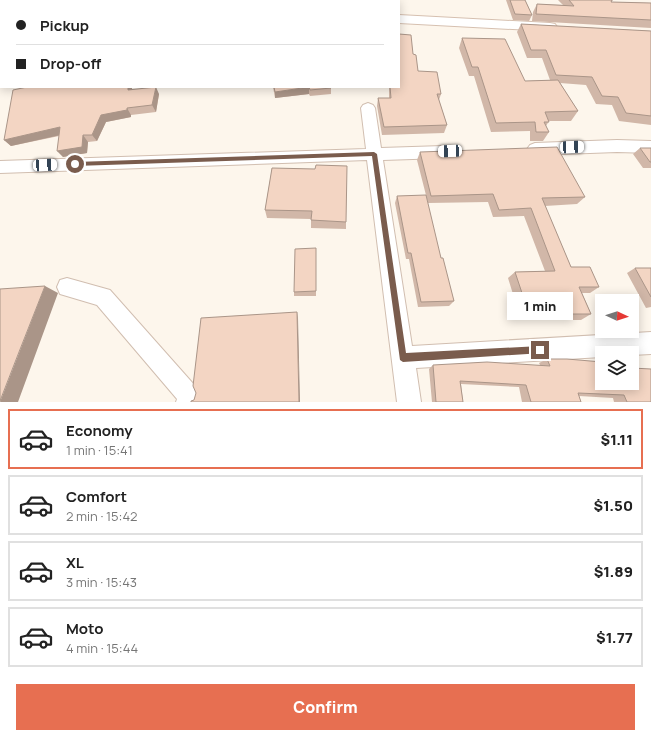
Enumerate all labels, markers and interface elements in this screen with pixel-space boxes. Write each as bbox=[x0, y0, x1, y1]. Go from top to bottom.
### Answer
text: Pickup bbox=[40, 15, 89, 36]
text: Drop-off bbox=[40, 53, 101, 74]
car bbox=[560, 141, 584, 153]
car bbox=[438, 145, 462, 157]
route start bbox=[66, 155, 84, 173]
car bbox=[33, 158, 57, 172]
callout: 1 min bbox=[507, 292, 573, 320]
north arrow bbox=[595, 294, 639, 338]
map controls bbox=[595, 294, 639, 390]
text: 1 min bbox=[524, 297, 556, 315]
route end bbox=[531, 341, 549, 359]
button: layers bbox=[595, 346, 639, 390]
text: Economy bbox=[66, 420, 133, 441]
icon: car bbox=[18, 421, 54, 457]
text: $1.11 bbox=[601, 429, 633, 450]
text: 1 min · 15:41 bbox=[66, 441, 133, 459]
text: Comfort bbox=[66, 486, 127, 507]
icon: car bbox=[18, 487, 54, 523]
text: $1.50 bbox=[593, 495, 633, 516]
text: 2 min · 15:42 bbox=[66, 507, 137, 525]
text: XL bbox=[66, 552, 84, 573]
icon: car bbox=[18, 553, 54, 589]
text: $1.89 bbox=[594, 561, 633, 582]
text: 3 min · 15:43 bbox=[66, 573, 137, 591]
text: Moto bbox=[66, 618, 103, 639]
icon: car bbox=[18, 619, 54, 655]
text: $1.77 bbox=[596, 627, 633, 648]
text: 4 min · 15:44 bbox=[66, 639, 138, 657]
button: Confirm bbox=[16, 684, 635, 730]

